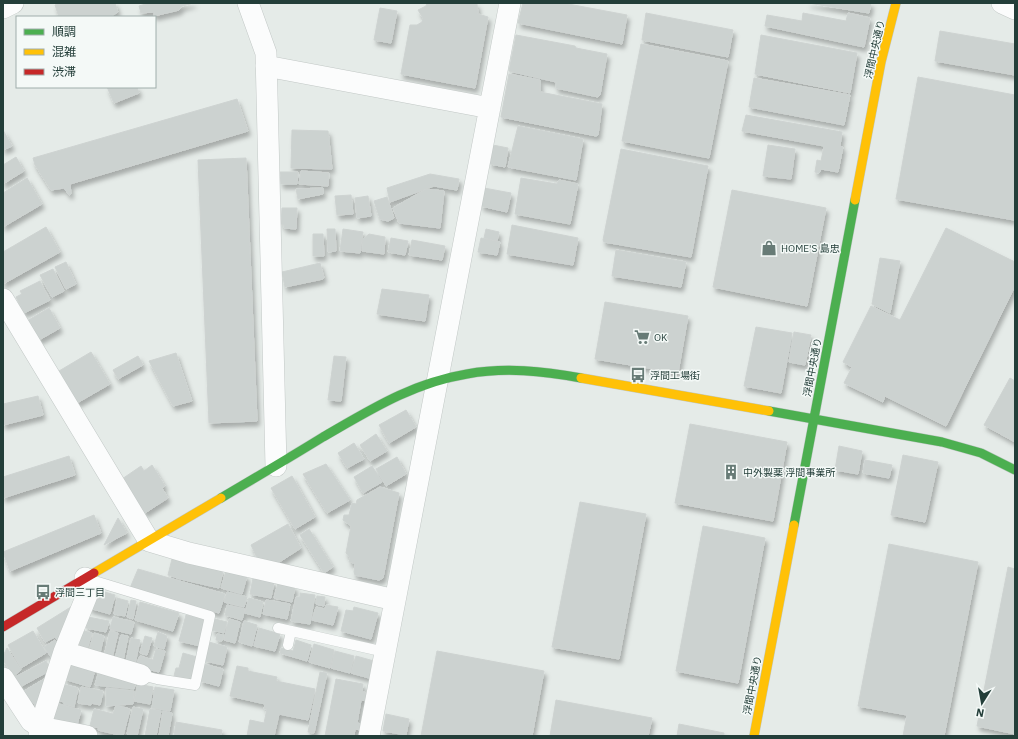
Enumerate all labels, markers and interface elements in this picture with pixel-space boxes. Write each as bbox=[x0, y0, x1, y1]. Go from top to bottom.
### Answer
legend bbox=[16, 16, 156, 88]
street label: 浮間中央通り bbox=[861, 18, 888, 80]
text: 順調 bbox=[52, 24, 76, 39]
text: 混雑 bbox=[52, 44, 76, 59]
text: 渋滞 bbox=[52, 64, 76, 79]
shop icon: HOME'S 島忠 bbox=[760, 239, 778, 257]
place label: HOME'S 島忠 bbox=[781, 242, 840, 255]
supermarket icon: OK bbox=[633, 328, 651, 346]
place label: OK bbox=[654, 331, 668, 344]
street label: 浮間中央通り bbox=[800, 336, 825, 398]
bus stop icon: 浮間工場街 bbox=[629, 366, 647, 384]
place label: 浮間工場街 bbox=[650, 369, 700, 382]
building icon: 中外製薬 浮間事業所 bbox=[722, 463, 740, 481]
place label: 中外製薬 浮間事業所 bbox=[743, 466, 835, 479]
bus stop icon: 浮間三丁目 bbox=[34, 583, 52, 601]
place label: 浮間三丁目 bbox=[55, 586, 105, 599]
street label: 浮間中央通り bbox=[740, 654, 765, 716]
north arrow bbox=[962, 683, 1002, 723]
text: N bbox=[975, 705, 985, 720]

